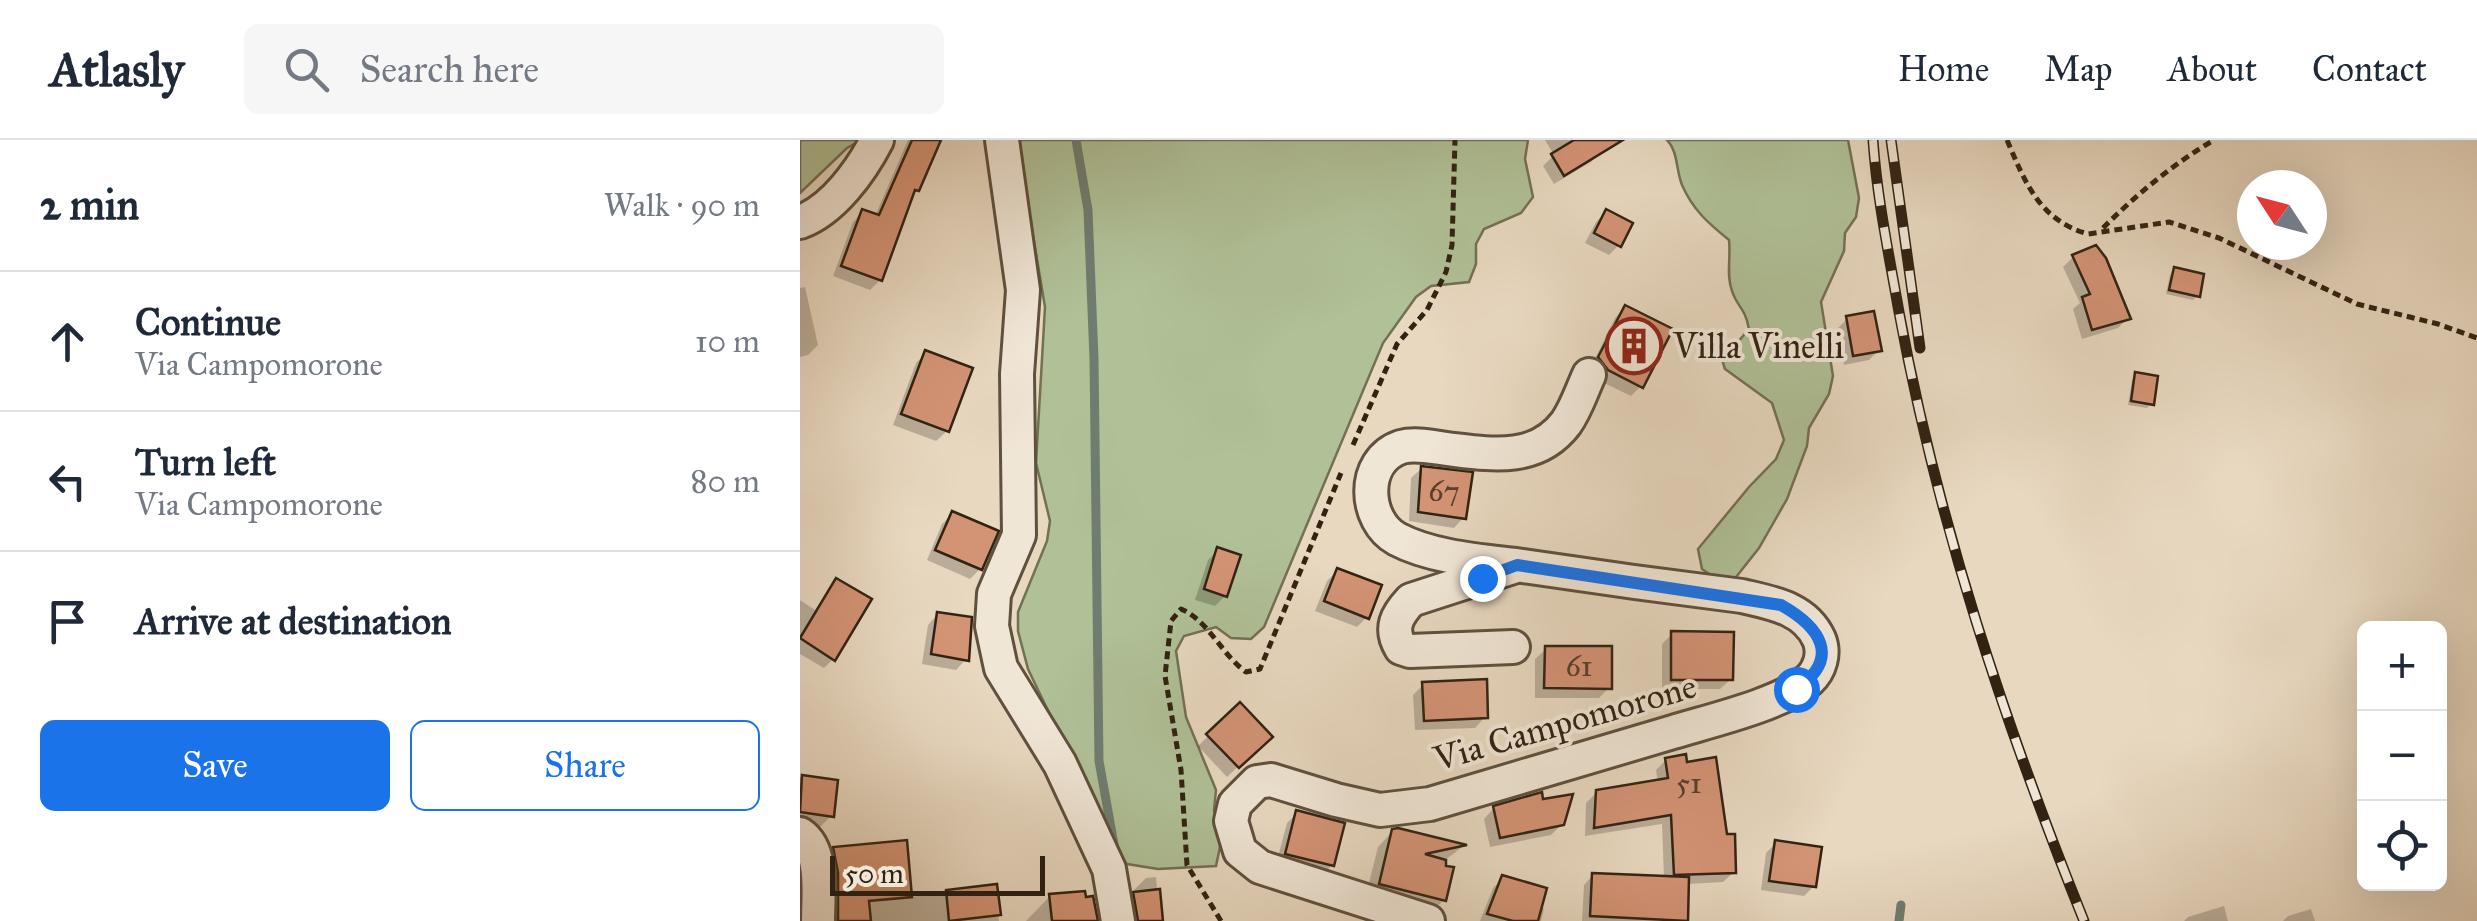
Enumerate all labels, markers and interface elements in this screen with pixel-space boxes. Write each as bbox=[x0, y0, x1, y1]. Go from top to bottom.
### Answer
search box bbox=[244, 24, 944, 114]
text: Atlasly bbox=[50, 40, 184, 99]
icon: search bbox=[279, 42, 334, 97]
text: Search here bbox=[359, 46, 539, 92]
text: Home bbox=[1898, 48, 1989, 91]
text: Map bbox=[2044, 48, 2113, 91]
text: About bbox=[2168, 48, 2257, 91]
text: Contact bbox=[2312, 48, 2427, 91]
north arrow bbox=[2237, 170, 2327, 260]
text: 2 min bbox=[40, 179, 139, 231]
text: Walk · 90 m bbox=[604, 186, 760, 225]
text: Continue bbox=[135, 299, 281, 345]
icon: ahead bbox=[40, 314, 95, 369]
building icon: Villa Vinelli bbox=[1604, 316, 1664, 376]
text: 10 m bbox=[695, 322, 760, 361]
place label: Villa Vinelli bbox=[1672, 325, 1845, 368]
text: Via Campomorone bbox=[135, 345, 383, 384]
text: Turn left bbox=[135, 439, 276, 485]
icon: left bbox=[40, 454, 95, 509]
text: 80 m bbox=[691, 462, 760, 501]
house number: 67 bbox=[1428, 473, 1460, 509]
text: Via Campomorone bbox=[135, 485, 383, 524]
route end bbox=[1460, 556, 1506, 602]
icon: arrive bbox=[40, 594, 95, 649]
text: Arrive at destination bbox=[135, 598, 452, 644]
map controls bbox=[2357, 621, 2447, 891]
button: + bbox=[2357, 621, 2447, 711]
house number: 61 bbox=[1565, 648, 1593, 684]
street label: Via Campomorone bbox=[1428, 664, 1701, 781]
route start bbox=[1774, 667, 1820, 713]
button: − bbox=[2357, 711, 2447, 801]
button: Save bbox=[40, 720, 390, 811]
button: Share bbox=[410, 720, 760, 811]
house number: 51 bbox=[1676, 765, 1702, 801]
button: locate bbox=[2357, 801, 2447, 891]
scale bar bbox=[830, 851, 1045, 896]
text: 50 m bbox=[845, 856, 904, 891]

